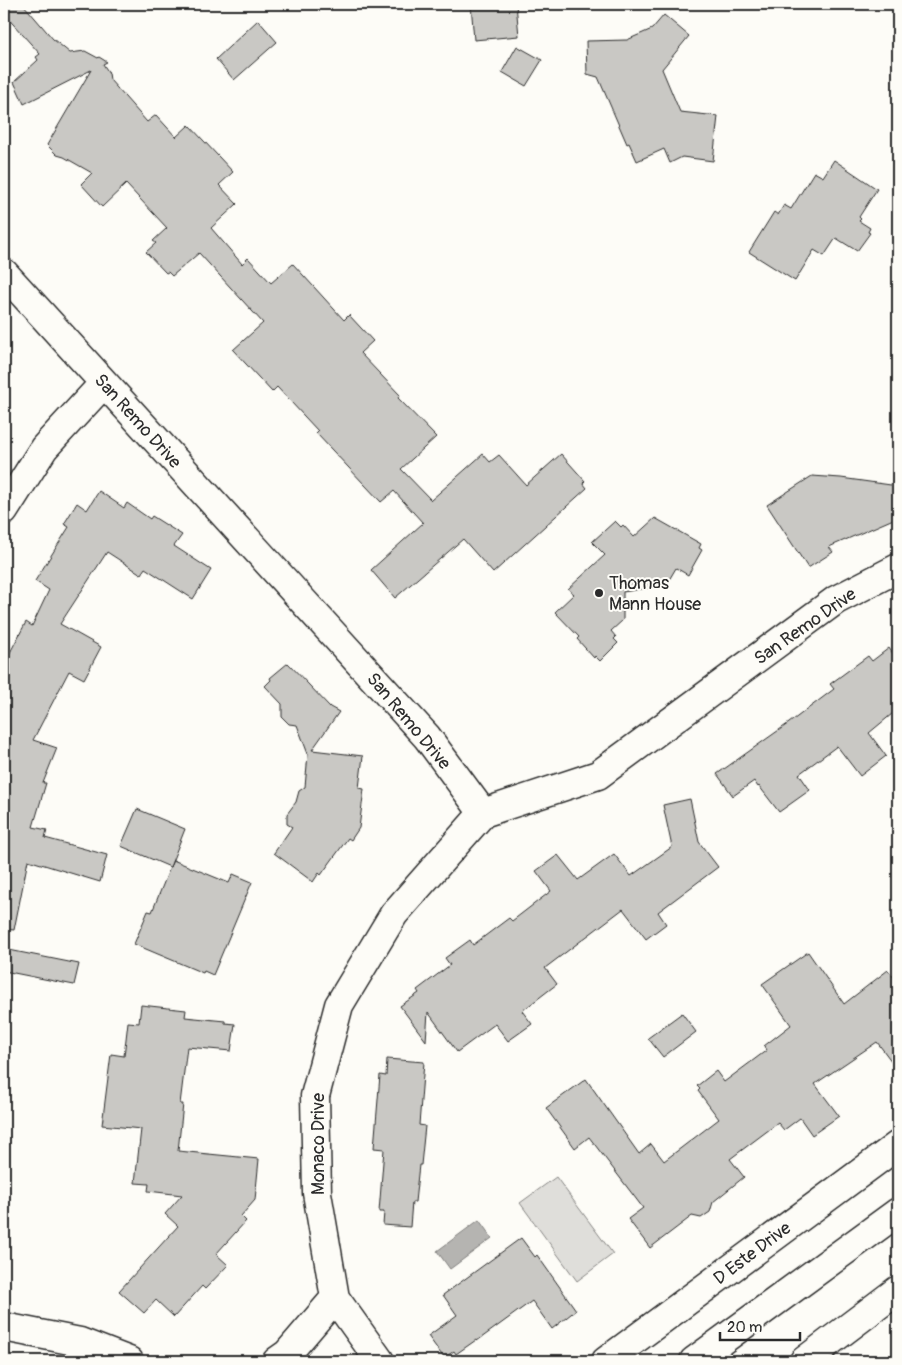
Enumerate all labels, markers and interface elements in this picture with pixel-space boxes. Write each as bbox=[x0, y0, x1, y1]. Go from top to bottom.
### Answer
street label: San Remo Drive bbox=[89, 369, 186, 474]
place label: Thomas Mann House bbox=[609, 572, 701, 616]
street label: San Remo Drive bbox=[750, 583, 861, 670]
marker: Thomas Mann House bbox=[593, 587, 605, 599]
street label: San Remo Drive bbox=[361, 668, 456, 775]
street label: Monaco Drive bbox=[307, 1093, 330, 1195]
street label: D Este Drive bbox=[709, 1217, 796, 1290]
scale bar bbox=[720, 1310, 800, 1342]
text: 20 m bbox=[727, 1318, 762, 1337]

